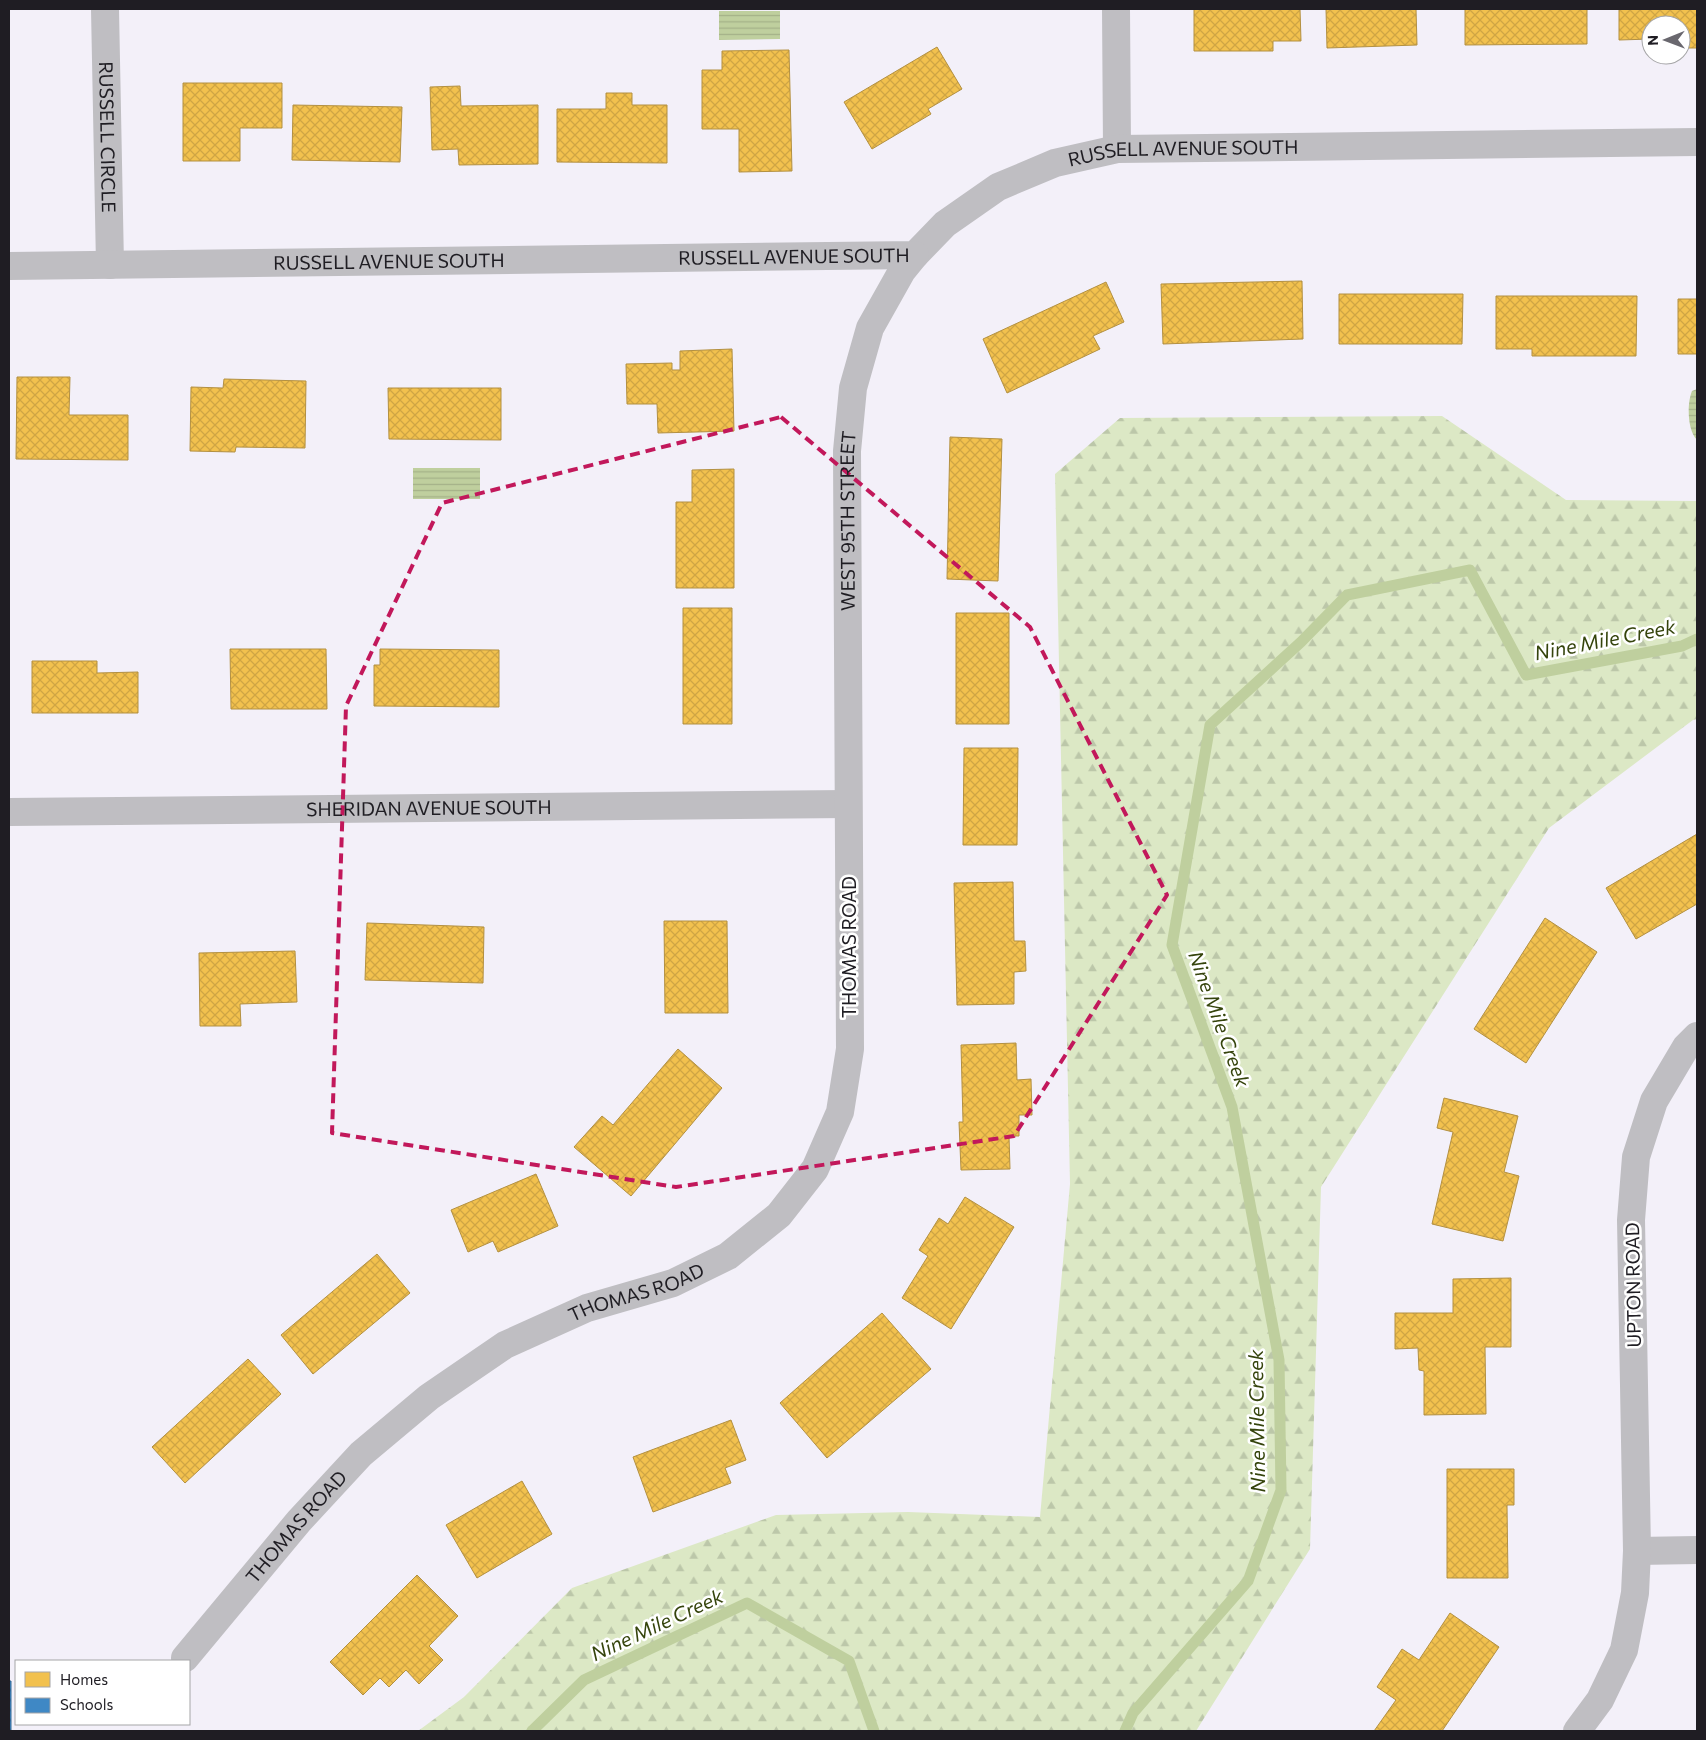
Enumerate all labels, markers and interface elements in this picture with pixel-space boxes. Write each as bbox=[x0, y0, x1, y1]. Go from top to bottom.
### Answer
north arrow bbox=[1641, 15, 1691, 65]
text: N bbox=[1644, 35, 1661, 46]
street label: RUSSELL CIRCLE bbox=[95, 61, 121, 213]
street label: RUSSELL AVENUE SOUTH bbox=[1066, 135, 1299, 171]
street label: RUSSELL AVENUE SOUTH bbox=[678, 243, 910, 269]
street label: RUSSELL AVENUE SOUTH bbox=[273, 248, 505, 274]
street label: WEST 95TH STREET bbox=[835, 430, 860, 611]
water label: Nine Mile Creek bbox=[1532, 613, 1678, 664]
street label: SHERIDAN AVENUE SOUTH bbox=[306, 795, 552, 820]
street label: THOMAS ROAD bbox=[837, 876, 860, 1018]
water label: Nine Mile Creek bbox=[1184, 947, 1256, 1091]
street label: UPTON ROAD bbox=[1620, 1222, 1645, 1348]
street label: THOMAS ROAD bbox=[564, 1258, 708, 1326]
water label: Nine Mile Creek bbox=[1243, 1348, 1269, 1493]
street label: THOMAS ROAD bbox=[240, 1465, 351, 1587]
water label: Nine Mile Creek bbox=[587, 1582, 728, 1665]
legend bbox=[15, 1660, 190, 1725]
text: Homes bbox=[60, 1670, 108, 1688]
text: Schools bbox=[60, 1695, 114, 1713]

